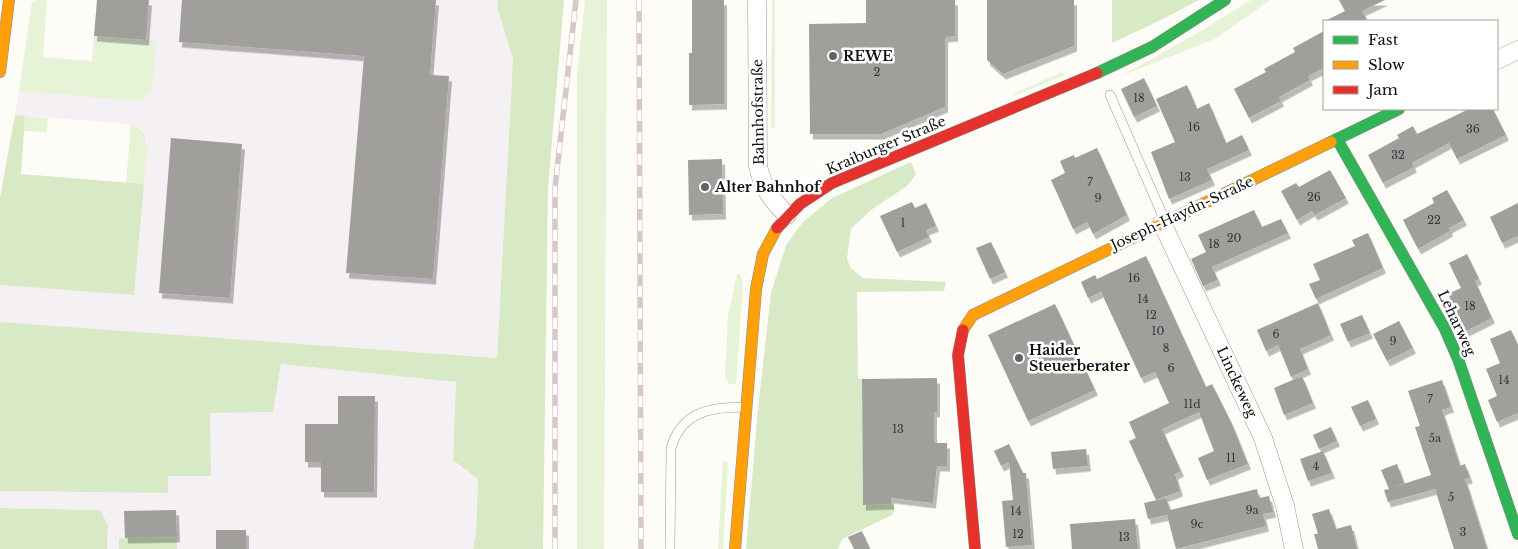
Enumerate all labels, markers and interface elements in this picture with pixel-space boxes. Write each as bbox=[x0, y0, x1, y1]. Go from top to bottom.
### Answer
legend bbox=[1323, 20, 1498, 110]
text: Fast bbox=[1368, 30, 1399, 49]
place label: REWE bbox=[843, 47, 893, 65]
marker: REWE bbox=[827, 50, 839, 62]
text: Slow bbox=[1368, 55, 1405, 74]
street label: Bahnhofstraße bbox=[748, 59, 768, 165]
house number: 2 bbox=[874, 65, 881, 79]
text: Jam bbox=[1366, 80, 1398, 99]
house number: 18 bbox=[1133, 91, 1145, 105]
street label: Kraiburger Straße bbox=[823, 112, 949, 178]
house number: 16 bbox=[1188, 120, 1200, 134]
house number: 36 bbox=[1466, 122, 1480, 136]
house number: 32 bbox=[1391, 148, 1405, 162]
house number: 13 bbox=[1179, 170, 1191, 184]
street label: Joseph-Haydn-Straße bbox=[1106, 172, 1256, 255]
house number: 7 bbox=[1087, 175, 1093, 189]
place label: Alter Bahnhof bbox=[714, 178, 822, 196]
marker: Alter Bahnhof bbox=[699, 181, 711, 193]
house number: 26 bbox=[1307, 190, 1321, 204]
house number: 9 bbox=[1094, 191, 1102, 205]
house number: 22 bbox=[1427, 213, 1441, 227]
house number: 1 bbox=[901, 216, 906, 230]
house number: 20 bbox=[1227, 231, 1241, 245]
house number: 18 bbox=[1208, 237, 1220, 251]
house number: 16 bbox=[1128, 271, 1140, 285]
street label: Leharweg bbox=[1434, 287, 1480, 359]
house number: 14 bbox=[1137, 292, 1149, 306]
house number: 18 bbox=[1464, 299, 1476, 313]
house number: 12 bbox=[1145, 308, 1157, 322]
house number: 10 bbox=[1152, 324, 1165, 338]
house number: 6 bbox=[1272, 327, 1280, 341]
house number: 9 bbox=[1389, 334, 1397, 348]
place label: Haider Steuerberater bbox=[1029, 341, 1130, 375]
house number: 8 bbox=[1163, 341, 1169, 355]
street label: Linckeweg bbox=[1213, 344, 1262, 421]
marker: Haider Steuerberater bbox=[1013, 352, 1025, 364]
house number: 6 bbox=[1167, 361, 1175, 375]
house number: 14 bbox=[1498, 373, 1510, 387]
house number: 7 bbox=[1427, 392, 1433, 406]
house number: 11d bbox=[1183, 397, 1201, 411]
house number: 13 bbox=[892, 422, 904, 436]
house number: 5a bbox=[1429, 431, 1442, 445]
house number: 11 bbox=[1226, 451, 1236, 465]
house number: 4 bbox=[1313, 459, 1319, 473]
house number: 5 bbox=[1448, 490, 1454, 504]
house number: 9a bbox=[1245, 503, 1259, 517]
house number: 14 bbox=[1010, 504, 1022, 518]
house number: 9c bbox=[1191, 517, 1204, 531]
house number: 3 bbox=[1460, 525, 1467, 539]
house number: 12 bbox=[1012, 527, 1024, 541]
house number: 13 bbox=[1118, 530, 1130, 544]

